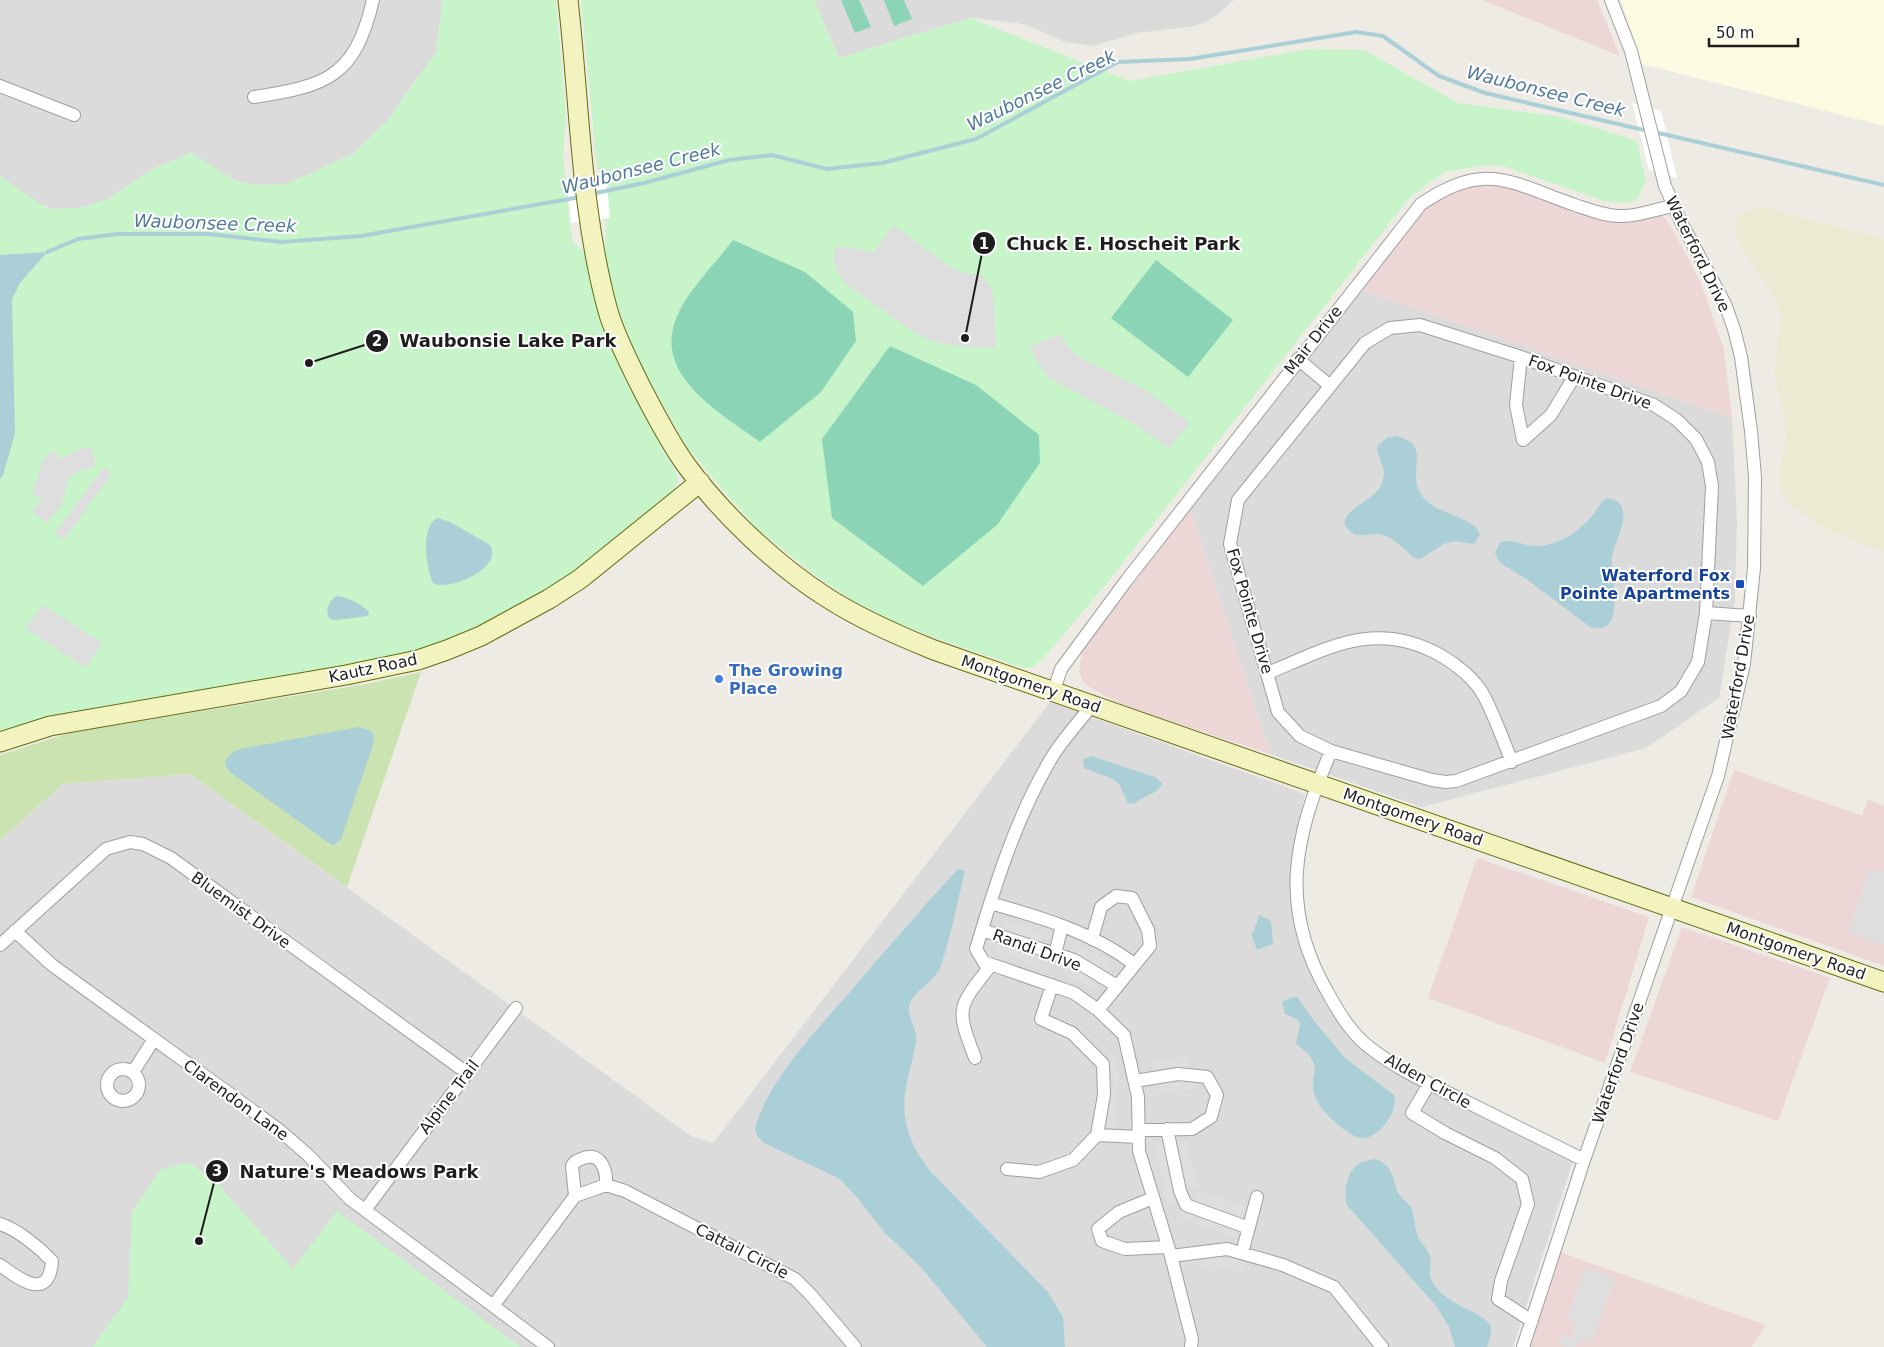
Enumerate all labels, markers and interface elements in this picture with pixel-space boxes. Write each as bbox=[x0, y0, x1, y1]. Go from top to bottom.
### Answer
scale bar bbox=[1709, 15, 1798, 47]
text: 50 m bbox=[1716, 24, 1754, 42]
water label: Waubonsee Creek bbox=[963, 44, 1120, 135]
water label: Waubonsee Creek bbox=[1464, 61, 1629, 121]
water label: Waubonsee Creek bbox=[559, 138, 724, 198]
street label: Waterford Drive bbox=[1662, 193, 1734, 315]
water label: Waubonsee Creek bbox=[133, 210, 298, 236]
callout: Chuck E. Hoscheit Park bbox=[971, 227, 1250, 260]
text: Chuck E. Hoscheit Park bbox=[1006, 233, 1241, 254]
text: 1 bbox=[979, 235, 989, 253]
street label: Mair Drive bbox=[1280, 302, 1346, 378]
callout: Waubonsie Lake Park bbox=[364, 324, 626, 357]
text: Waubonsie Lake Park bbox=[400, 330, 617, 351]
text: 2 bbox=[372, 332, 382, 350]
street label: Fox Pointe Drive bbox=[1526, 351, 1654, 413]
street label: Fox Pointe Drive bbox=[1223, 546, 1277, 676]
place label: Waterford Fox Pointe Apartments bbox=[1560, 566, 1731, 603]
marker: Waterford Fox Pointe Apartments bbox=[1734, 578, 1746, 590]
street label: Waterford Drive bbox=[1718, 613, 1758, 741]
street label: Kautz Road bbox=[327, 649, 419, 687]
street label: Montgomery Road bbox=[959, 651, 1103, 717]
place label: The Growing Place bbox=[729, 661, 843, 698]
marker: The Growing Place bbox=[713, 673, 725, 685]
street label: Montgomery Road bbox=[1341, 784, 1485, 850]
street label: Bluemist Drive bbox=[188, 868, 294, 952]
street label: Montgomery Road bbox=[1724, 918, 1868, 984]
street label: Randi Drive bbox=[990, 925, 1084, 975]
street label: Waterford Drive bbox=[1588, 1000, 1648, 1126]
street label: Alden Circle bbox=[1382, 1050, 1474, 1112]
street label: Clarendon Lane bbox=[180, 1055, 292, 1145]
street label: Alpine Trail bbox=[415, 1056, 483, 1138]
callout: Nature's Meadows Park bbox=[204, 1155, 488, 1188]
text: Nature's Meadows Park bbox=[239, 1161, 480, 1182]
text: 3 bbox=[212, 1162, 222, 1180]
street label: Cattail Circle bbox=[692, 1219, 792, 1283]

